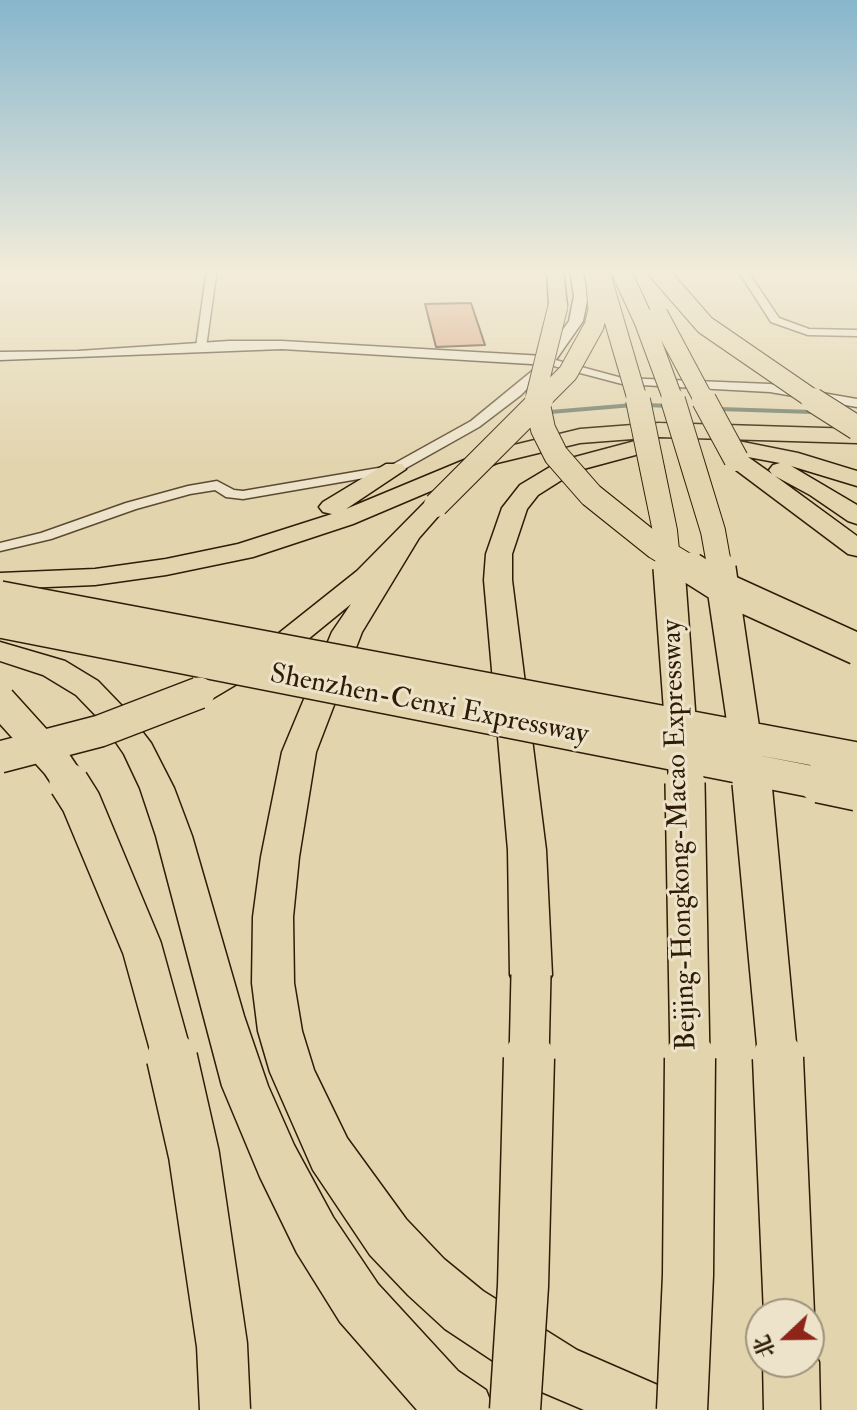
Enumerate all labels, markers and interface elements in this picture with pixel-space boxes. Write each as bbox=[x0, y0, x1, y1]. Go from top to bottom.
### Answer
street label: Beijing-Hongkong-Macao Expressway bbox=[657, 619, 705, 1051]
street label: Shenzhen-Cenxi Expressway bbox=[267, 659, 591, 753]
north arrow bbox=[745, 1298, 825, 1378]
text: 北 bbox=[748, 1331, 782, 1362]

